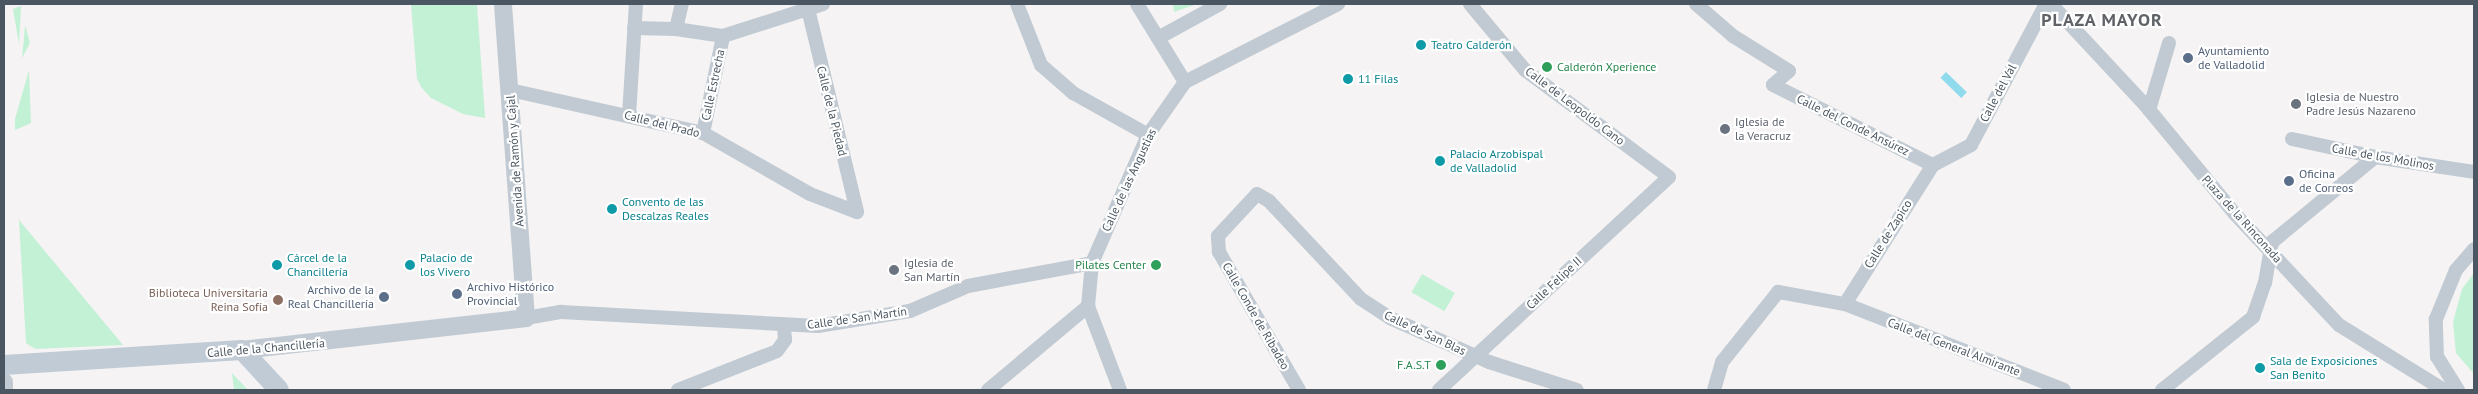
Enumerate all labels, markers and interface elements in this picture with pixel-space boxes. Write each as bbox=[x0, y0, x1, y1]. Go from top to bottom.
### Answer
district label: PLAZA MAYOR bbox=[2039, 9, 2165, 31]
place label: Teatro Calderón bbox=[1431, 38, 1512, 52]
marker: Teatro Calderón bbox=[1415, 39, 1427, 51]
place label: Ayuntamiento de Valladolid bbox=[2198, 44, 2269, 72]
street label: Calle Estrecha bbox=[698, 48, 728, 122]
marker: Ayuntamiento de Valladolid bbox=[2182, 52, 2194, 64]
place label: Calderón Xperience bbox=[1557, 60, 1657, 74]
marker: Calderón Xperience bbox=[1541, 61, 1553, 73]
street label: Calle del Val bbox=[1977, 61, 2019, 125]
street label: Calle de Leopoldo Cano bbox=[1522, 64, 1628, 148]
street label: Calle de la Piedad bbox=[814, 65, 850, 157]
place label: 11 Filas bbox=[1358, 72, 1398, 86]
marker: 11 Filas bbox=[1342, 73, 1354, 85]
place label: Iglesia de Nuestro Padre Jesús Nazareno bbox=[2306, 90, 2416, 118]
street label: Calle del Conde Ansúrez bbox=[1794, 91, 1912, 159]
street label: Avenida de Ramón y Cajal bbox=[503, 94, 527, 228]
marker: Iglesia de Nuestro Padre Jesús Nazareno bbox=[2290, 98, 2302, 110]
street label: Calle del Prado bbox=[623, 108, 701, 140]
place label: Iglesia de la Veracruz bbox=[1735, 115, 1791, 143]
marker: Iglesia de la Veracruz bbox=[1719, 123, 1731, 135]
street label: Calle de las Angustias bbox=[1099, 126, 1159, 234]
street label: Calle de los Molinos bbox=[2331, 141, 2435, 173]
place label: Palacio Arzobispal de Valladolid bbox=[1450, 147, 1543, 175]
marker: Palacio Arzobispal de Valladolid bbox=[1434, 155, 1446, 167]
place label: Oficina de Correos bbox=[2299, 167, 2353, 195]
street label: Plaza de la Rinconada bbox=[2199, 172, 2285, 266]
marker: Oficina de Correos bbox=[2283, 175, 2295, 187]
place label: Convento de las Descalzas Reales bbox=[622, 195, 709, 223]
street label: Calle de Zapico bbox=[1861, 197, 1915, 271]
marker: Convento de las Descalzas Reales bbox=[606, 203, 618, 215]
place label: Cárcel de la Chancillería bbox=[287, 251, 348, 279]
place label: Palacio de los Vivero bbox=[420, 251, 473, 279]
street label: Calle Felipe II bbox=[1523, 254, 1585, 312]
place label: Iglesia de San Martín bbox=[904, 256, 960, 284]
place label: Pilates Center bbox=[1075, 258, 1146, 272]
marker: Cárcel de la Chancillería bbox=[271, 259, 283, 271]
marker: Palacio de los Vivero bbox=[404, 259, 416, 271]
marker: Pilates Center bbox=[1150, 259, 1162, 271]
street label: Calle Conde de Ribadeo bbox=[1219, 260, 1293, 372]
marker: Iglesia de San Martín bbox=[888, 264, 900, 276]
place label: Archivo Histórico Provincial bbox=[467, 280, 554, 308]
place label: Archivo de la Real Chancillería bbox=[288, 283, 374, 311]
place label: Biblioteca Universitaria Reina Sofía bbox=[149, 286, 268, 314]
marker: Archivo Histórico Provincial bbox=[451, 288, 463, 300]
marker: Archivo de la Real Chancillería bbox=[378, 291, 390, 303]
marker: Biblioteca Universitaria Reina Sofía bbox=[272, 294, 284, 306]
street label: Calle de San Martín bbox=[806, 304, 908, 332]
street label: Calle de San Blas bbox=[1382, 308, 1468, 358]
street label: Calle del General Almirante bbox=[1886, 315, 2022, 379]
street label: Calle de la Chancillería bbox=[206, 336, 326, 360]
place label: Sala de Exposiciones San Benito bbox=[2270, 354, 2377, 382]
place label: F.A.S.T bbox=[1397, 358, 1431, 372]
marker: F.A.S.T bbox=[1435, 359, 1447, 371]
marker: Sala de Exposiciones San Benito bbox=[2254, 362, 2266, 374]

